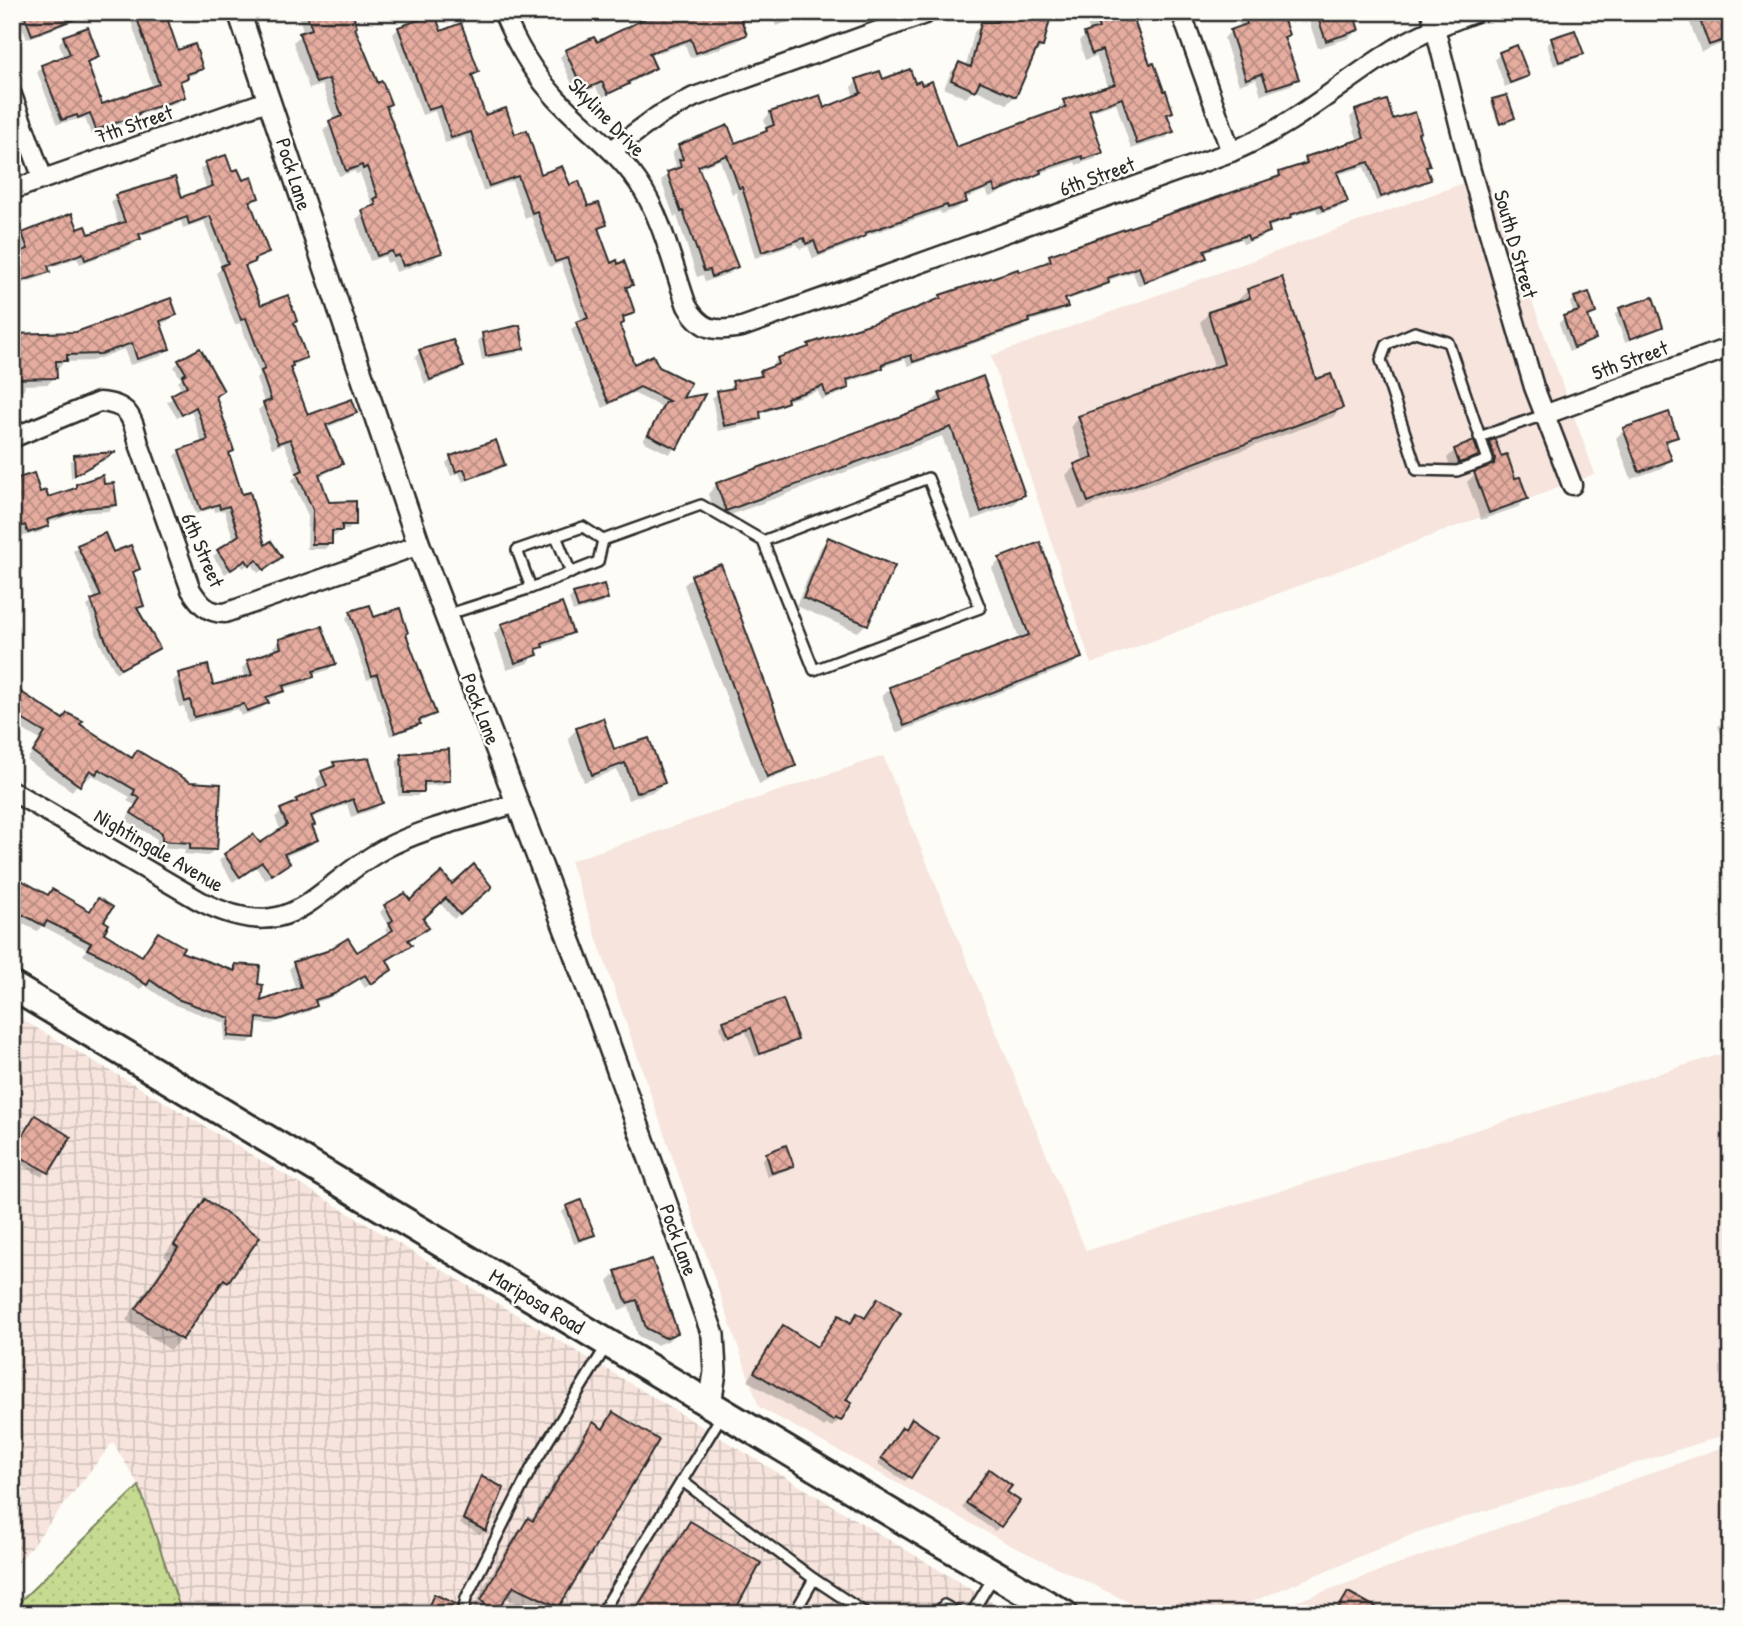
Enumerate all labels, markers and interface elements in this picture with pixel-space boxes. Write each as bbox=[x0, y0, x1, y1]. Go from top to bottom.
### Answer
street label: Skyline Drive bbox=[562, 71, 652, 163]
street label: 7th Street bbox=[91, 97, 177, 151]
street label: Pock Lane bbox=[269, 134, 319, 214]
street label: 6th Street bbox=[1055, 149, 1139, 203]
street label: South D Street bbox=[1487, 187, 1545, 302]
street label: 5th Street bbox=[1588, 333, 1673, 387]
street label: 6th Street bbox=[174, 508, 232, 592]
street label: Pock Lane bbox=[454, 669, 508, 749]
street label: Nightingale Avenue bbox=[89, 801, 229, 899]
street label: Pock Lane bbox=[653, 1200, 705, 1280]
street label: Mariposa Road bbox=[484, 1261, 590, 1341]

